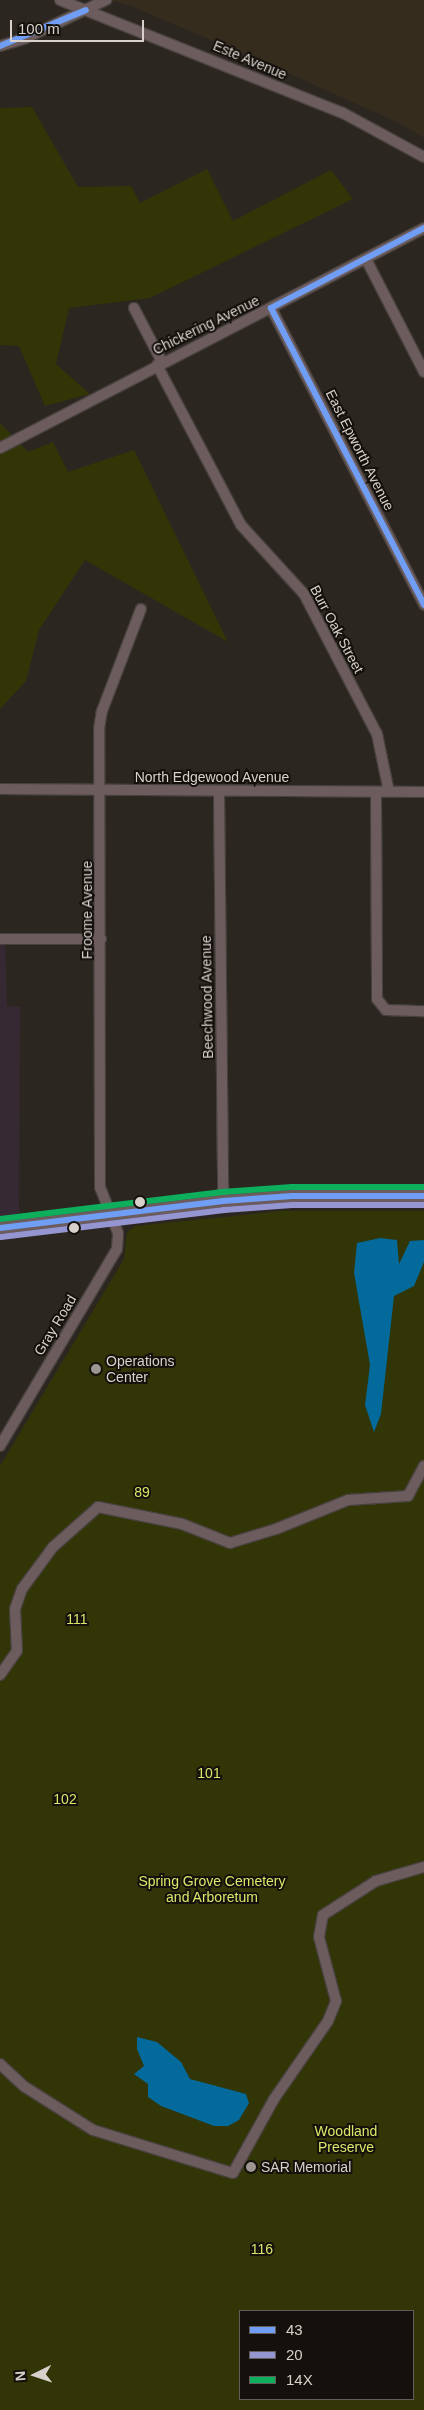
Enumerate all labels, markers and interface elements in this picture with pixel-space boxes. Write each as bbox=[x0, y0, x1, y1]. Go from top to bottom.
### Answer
scale bar bbox=[12, 10, 146, 42]
text: 100 m bbox=[18, 20, 60, 37]
street label: Este Avenue bbox=[210, 37, 290, 83]
street label: Chickering Avenue bbox=[150, 292, 262, 358]
street label: East Epworth Avenue bbox=[322, 386, 398, 514]
street label: Burr Oak Street bbox=[307, 582, 367, 676]
street label: North Edgewood Avenue bbox=[134, 769, 290, 785]
street label: Froome Avenue bbox=[79, 860, 95, 960]
street label: Beechwood Avenue bbox=[198, 935, 216, 1059]
unlabelled marker bbox=[135, 1197, 145, 1207]
unlabelled marker bbox=[69, 1223, 79, 1233]
street label: Gray Road bbox=[30, 1292, 80, 1358]
place label: Operations Center bbox=[106, 1353, 174, 1385]
marker: Operations Center bbox=[90, 1363, 102, 1375]
park label: 89 bbox=[134, 1484, 150, 1500]
park label: 111 bbox=[66, 1611, 88, 1627]
park label: 101 bbox=[197, 1765, 221, 1781]
park label: 102 bbox=[53, 1791, 77, 1807]
park label: Spring Grove Cemetery and Arboretum bbox=[138, 1873, 286, 1905]
park label: Woodland Preserve bbox=[315, 2123, 377, 2156]
place label: SAR Memorial bbox=[261, 2159, 351, 2175]
marker: SAR Memorial bbox=[245, 2161, 257, 2173]
park label: 116 bbox=[251, 2241, 273, 2257]
legend bbox=[239, 2310, 414, 2400]
text: 43 bbox=[286, 2321, 303, 2338]
text: 20 bbox=[286, 2346, 303, 2363]
north arrow bbox=[10, 2350, 60, 2400]
text: N bbox=[12, 2370, 28, 2382]
text: 14X bbox=[286, 2371, 313, 2388]

